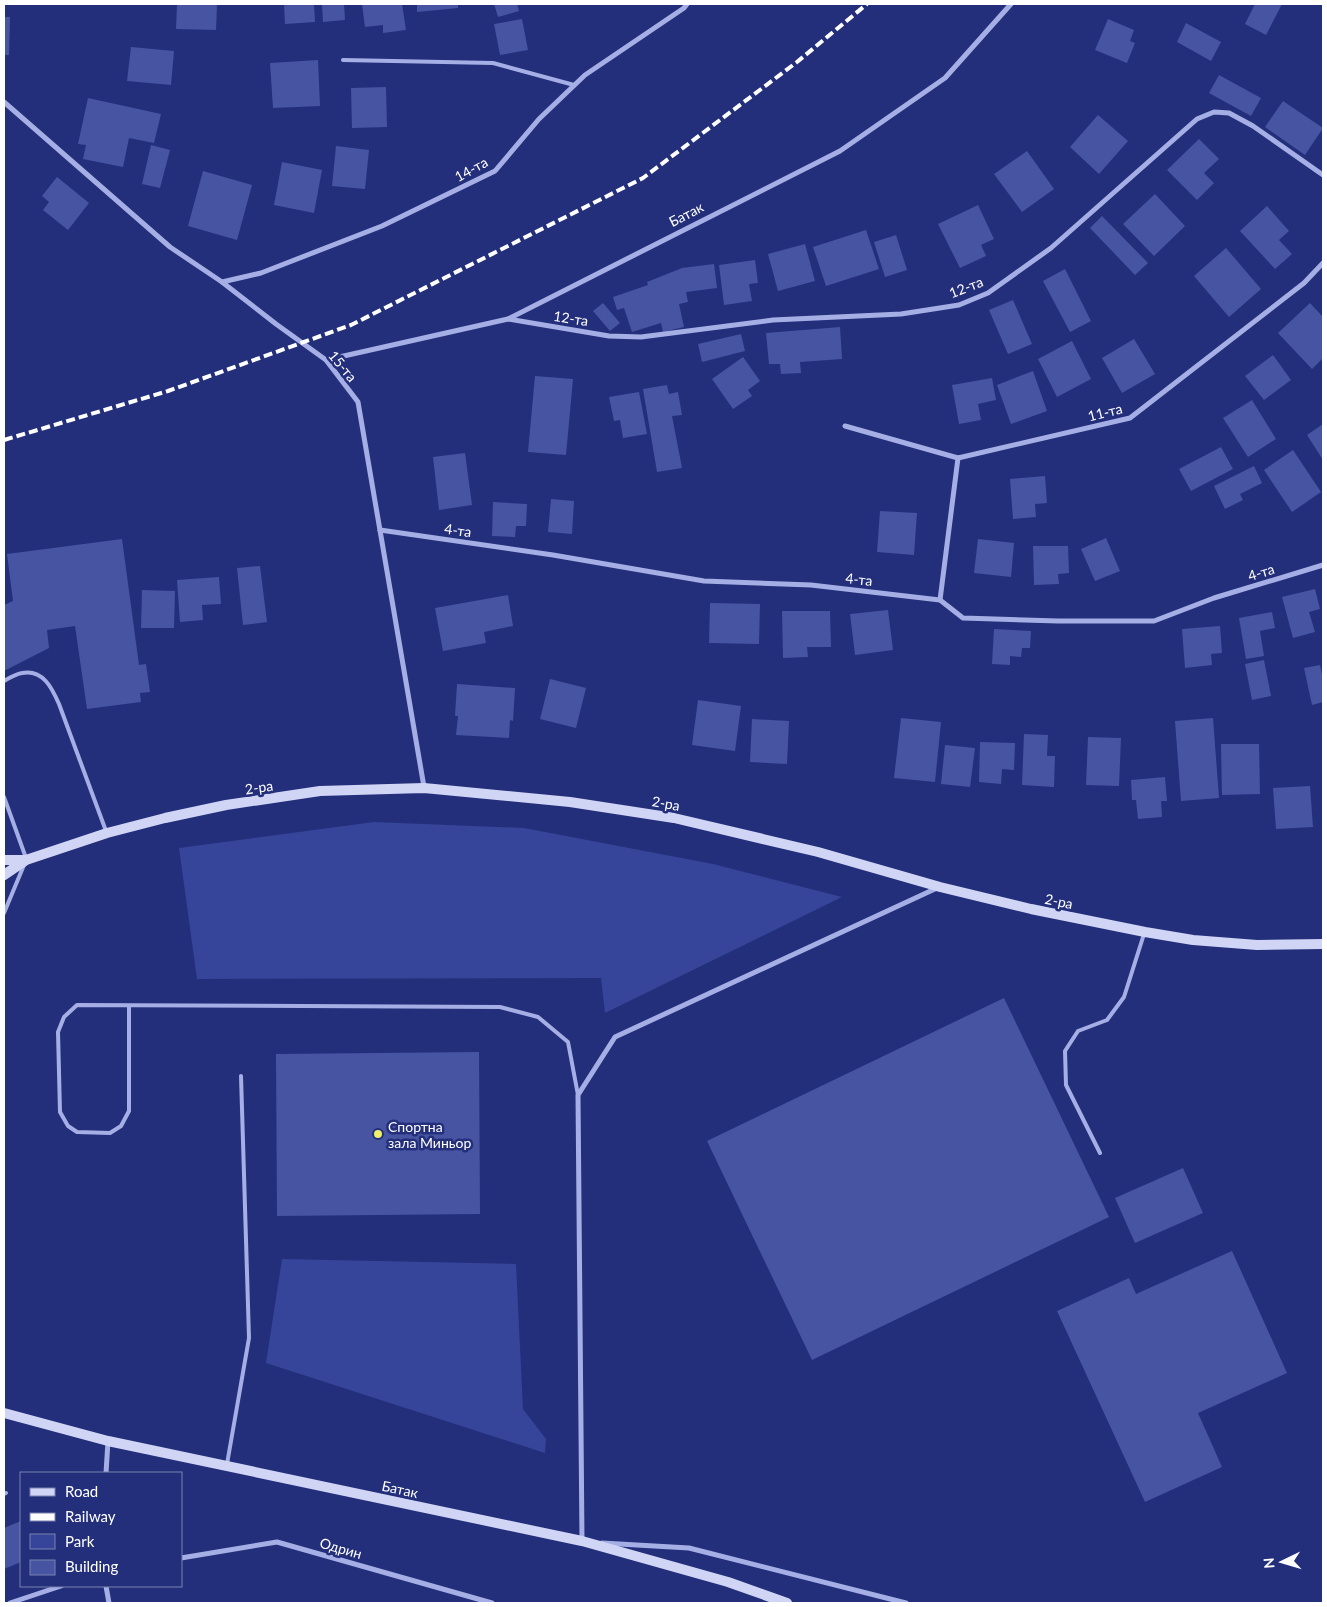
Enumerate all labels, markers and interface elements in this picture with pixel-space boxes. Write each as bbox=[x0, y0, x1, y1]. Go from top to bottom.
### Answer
street label: 14-та bbox=[452, 153, 491, 185]
street label: Батак bbox=[666, 198, 707, 230]
street label: 12-та bbox=[947, 273, 985, 301]
street label: 12-та bbox=[552, 307, 590, 329]
street label: 15-та bbox=[325, 347, 361, 385]
street label: 11-та bbox=[1086, 399, 1124, 424]
street label: 4-та bbox=[443, 520, 473, 540]
street label: 4-та bbox=[1246, 560, 1276, 584]
street label: 4-та bbox=[845, 569, 873, 589]
street label: 2-ра bbox=[244, 777, 274, 797]
street label: 2-ра bbox=[651, 792, 681, 814]
street label: 2-ра bbox=[1043, 890, 1075, 912]
place label: Спортна зала Миньор bbox=[388, 1118, 471, 1151]
marker: Спортна зала Миньор bbox=[372, 1128, 384, 1140]
legend bbox=[20, 1472, 182, 1587]
street label: Батак bbox=[380, 1477, 420, 1501]
text: Road bbox=[65, 1482, 98, 1500]
text: Railway bbox=[65, 1507, 116, 1525]
text: Park bbox=[65, 1532, 95, 1550]
street label: Одрин bbox=[318, 1534, 364, 1562]
north arrow bbox=[1257, 1537, 1307, 1587]
text: Building bbox=[65, 1557, 118, 1575]
text: N bbox=[1260, 1557, 1277, 1569]

